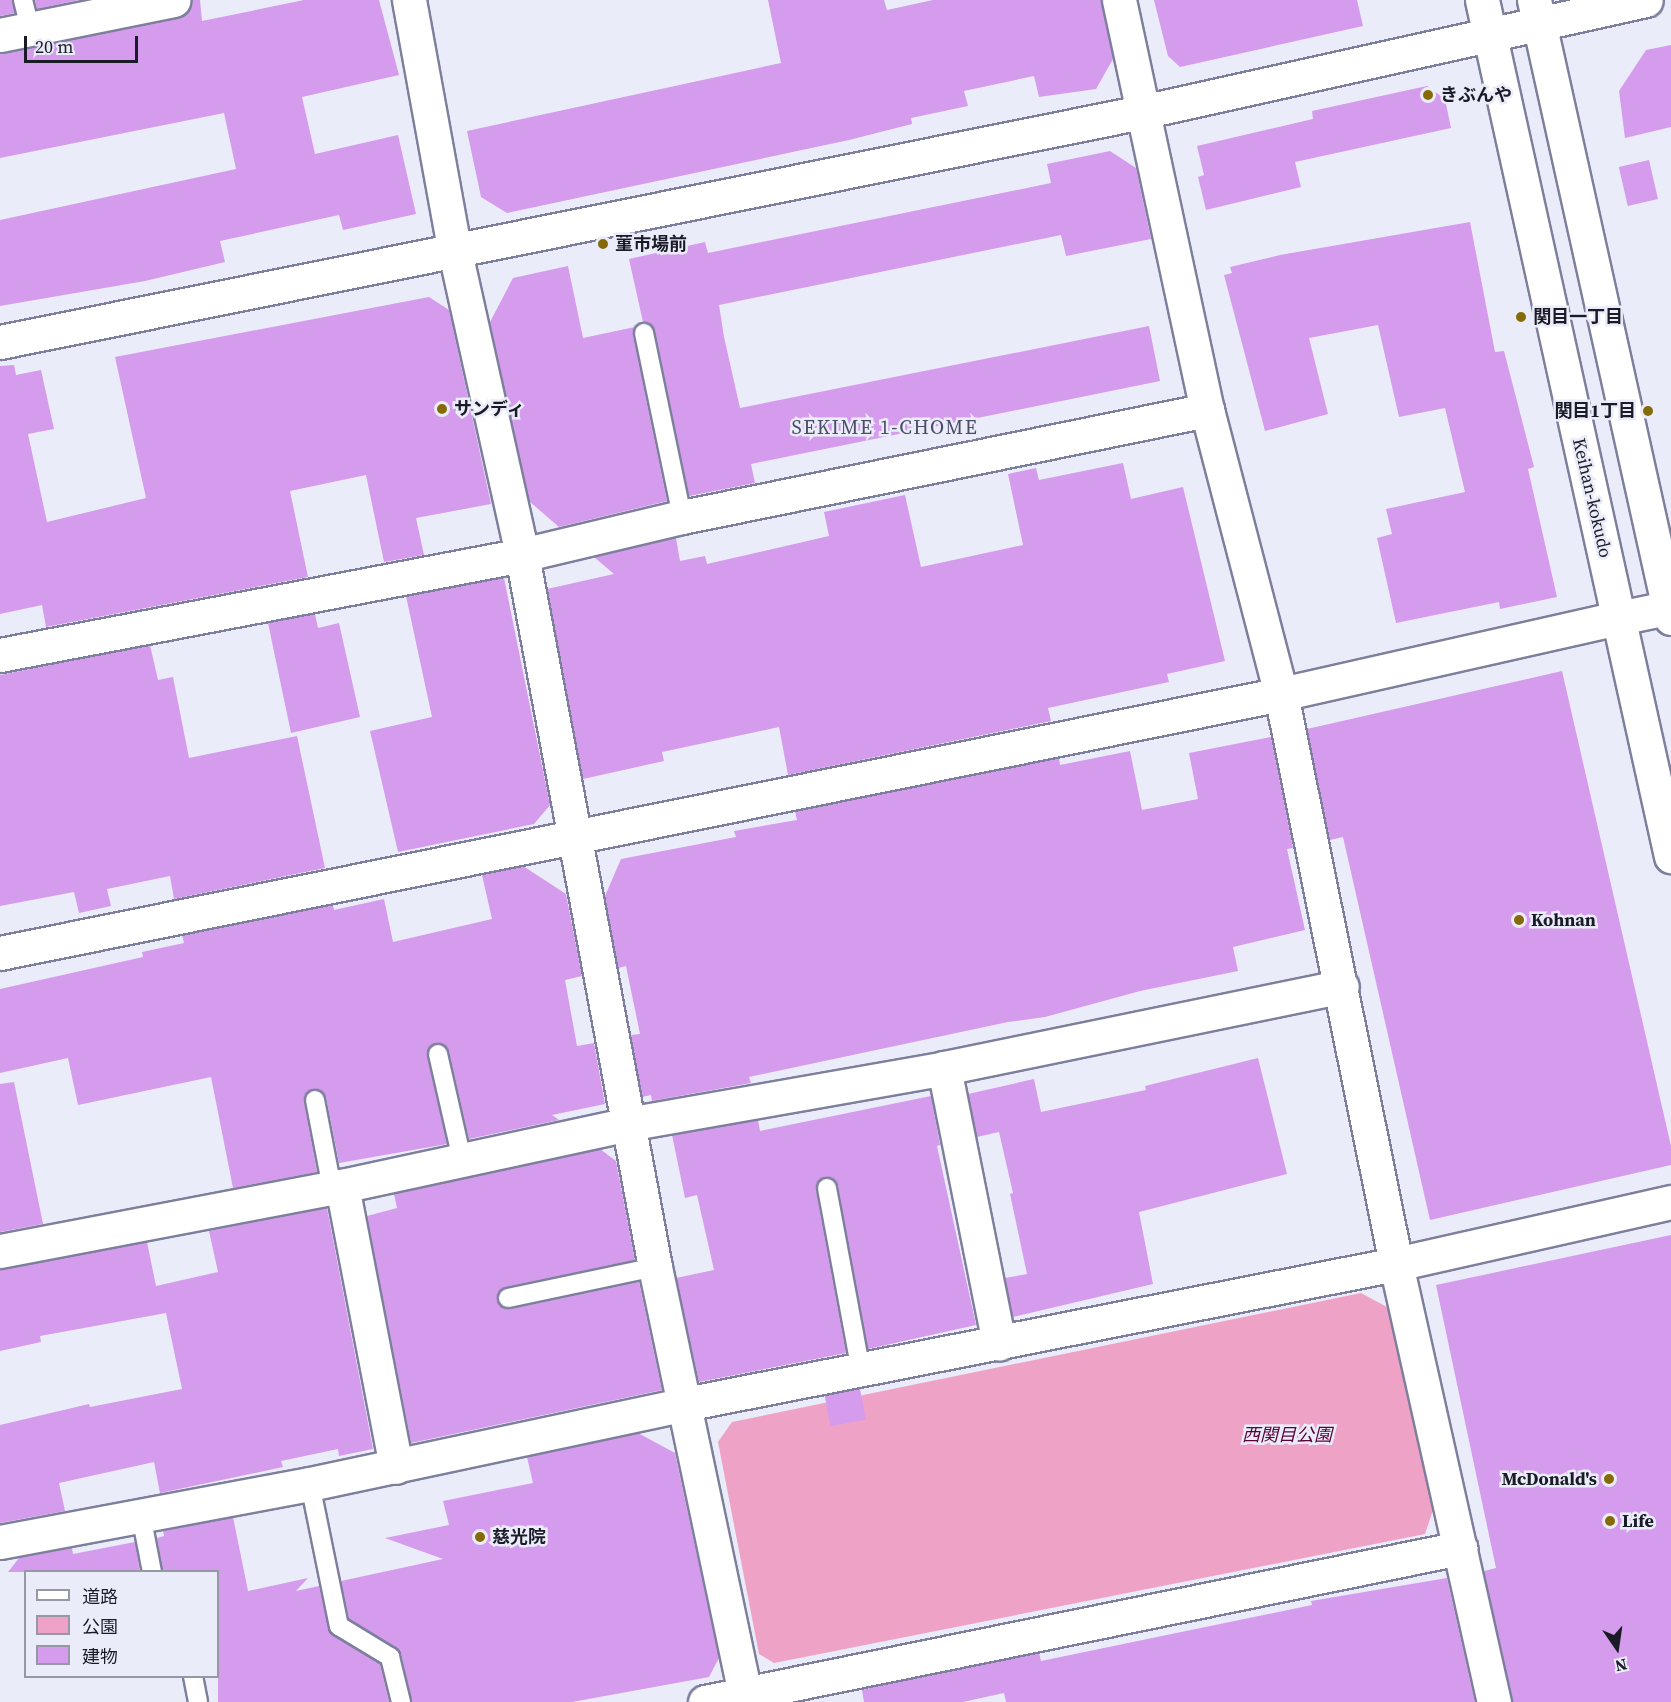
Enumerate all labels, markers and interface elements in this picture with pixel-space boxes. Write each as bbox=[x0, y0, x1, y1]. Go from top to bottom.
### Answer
scale bar bbox=[27, 24, 141, 62]
text: 20 m bbox=[35, 34, 73, 59]
place label: きぶんや bbox=[1440, 84, 1512, 106]
marker: きぶんや bbox=[1421, 88, 1435, 102]
place label: 菫市場前 bbox=[615, 233, 687, 255]
marker: 菫市場前 bbox=[596, 237, 610, 251]
place label: 関目一丁目 bbox=[1533, 306, 1623, 328]
marker: 関目一丁目 bbox=[1514, 310, 1528, 324]
place label: サンディ bbox=[454, 398, 526, 420]
place label: 関目1丁目 bbox=[1554, 400, 1636, 422]
marker: サンディ bbox=[435, 402, 449, 416]
marker: 関目1丁目 bbox=[1641, 404, 1655, 418]
district label: SEKIME 1-CHOME bbox=[792, 415, 978, 439]
street label: Keihan-kokudo bbox=[1568, 436, 1616, 560]
place label: Kohnan bbox=[1531, 909, 1596, 931]
marker: Kohnan bbox=[1512, 913, 1526, 927]
park label: 西関目公園 bbox=[1242, 1424, 1332, 1446]
place label: McDonald's bbox=[1501, 1468, 1597, 1490]
marker: McDonald's bbox=[1602, 1472, 1616, 1486]
place label: Life bbox=[1622, 1510, 1654, 1532]
marker: Life bbox=[1603, 1514, 1617, 1528]
place label: 慈光院 bbox=[492, 1526, 546, 1548]
marker: 慈光院 bbox=[473, 1530, 487, 1544]
legend bbox=[24, 1570, 219, 1678]
text: 道路 bbox=[82, 1584, 118, 1609]
text: 公園 bbox=[82, 1614, 118, 1639]
north arrow bbox=[1587, 1618, 1647, 1678]
text: 建物 bbox=[82, 1644, 118, 1669]
text: N bbox=[1613, 1654, 1629, 1678]

